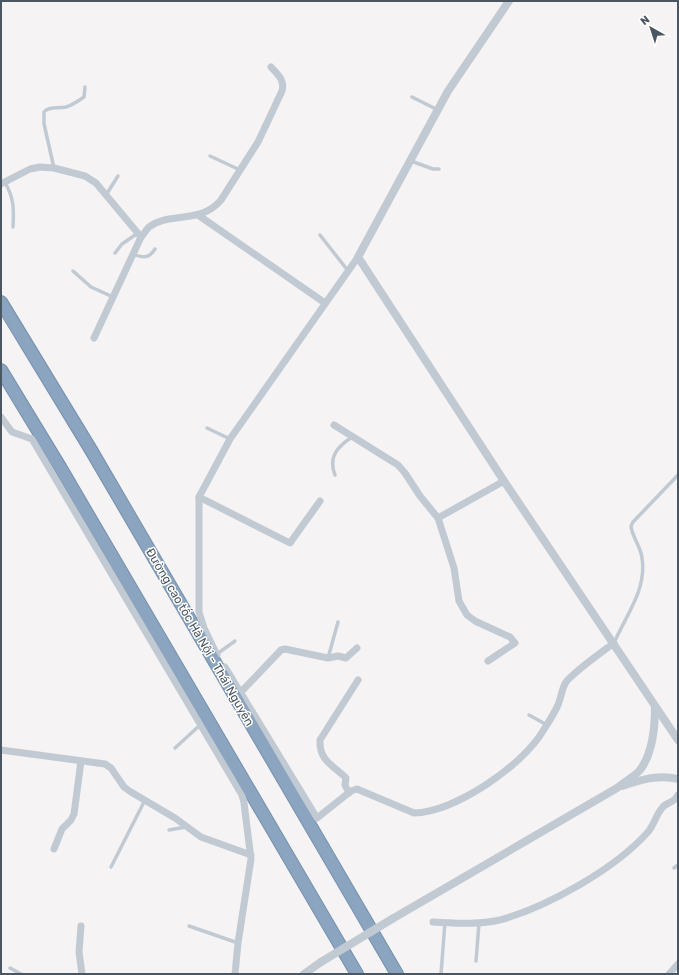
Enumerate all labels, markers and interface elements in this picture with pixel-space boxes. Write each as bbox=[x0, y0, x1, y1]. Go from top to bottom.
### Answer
north arrow bbox=[631, 8, 671, 48]
text: N bbox=[638, 13, 652, 28]
street label: Đường cao tốc Hà Nội - Thái Nguyên bbox=[143, 545, 257, 728]

